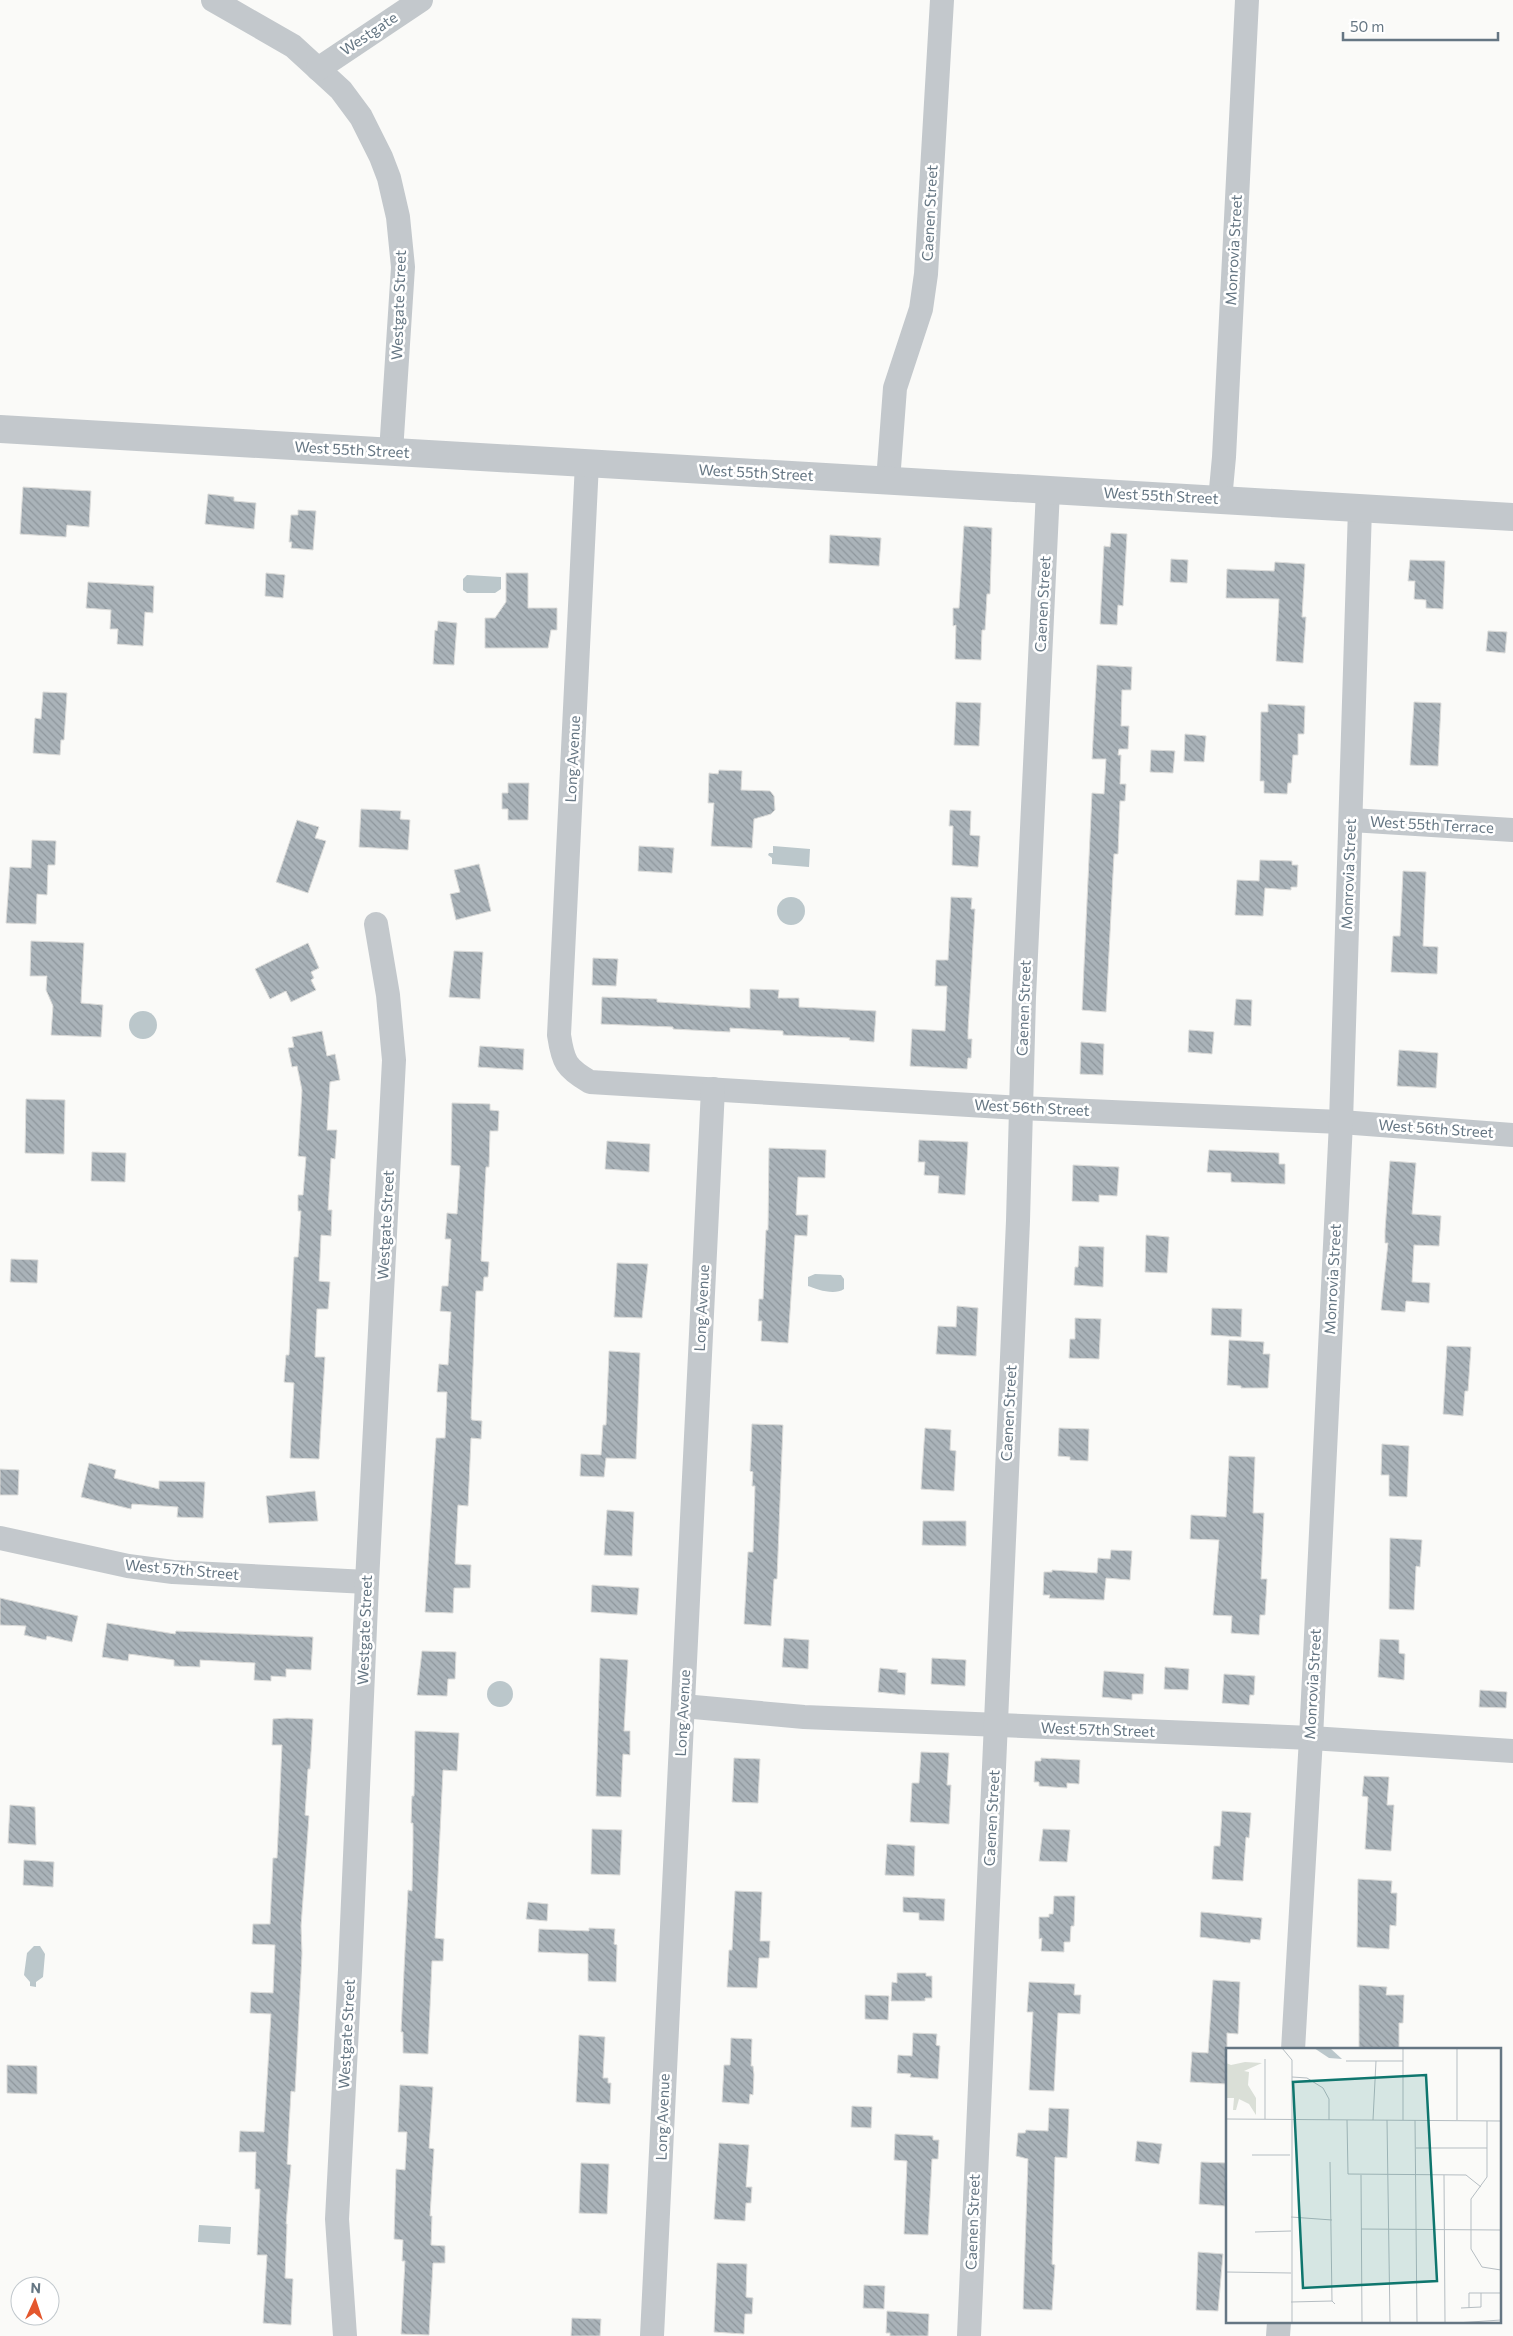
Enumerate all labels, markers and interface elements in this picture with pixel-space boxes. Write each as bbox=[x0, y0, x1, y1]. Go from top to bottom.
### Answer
street label: Westgate bbox=[336, 8, 400, 59]
scale bar bbox=[1343, 10, 1498, 42]
text: 50 m bbox=[1350, 17, 1384, 35]
street label: Caenen Street bbox=[917, 164, 941, 262]
street label: Monrovia Street bbox=[1221, 194, 1245, 306]
street label: Westgate Street bbox=[387, 250, 409, 360]
street label: West 55th Street bbox=[294, 437, 410, 461]
street label: West 55th Street bbox=[698, 460, 814, 484]
street label: West 55th Street bbox=[1103, 483, 1219, 507]
street label: Caenen Street bbox=[1030, 555, 1054, 653]
street label: Long Avenue bbox=[561, 715, 583, 803]
street label: West 55th Terrace bbox=[1370, 812, 1495, 836]
street label: Monrovia Street bbox=[1337, 818, 1359, 930]
street label: Caenen Street bbox=[1012, 959, 1034, 1056]
street label: West 56th Street bbox=[974, 1095, 1090, 1119]
street label: West 56th Street bbox=[1378, 1115, 1494, 1141]
street label: Westgate Street bbox=[373, 1169, 397, 1280]
street label: Monrovia Street bbox=[1320, 1223, 1344, 1335]
street label: Long Avenue bbox=[690, 1264, 712, 1352]
street label: Caenen Street bbox=[996, 1364, 1020, 1462]
street label: West 57th Street bbox=[124, 1555, 240, 1583]
street label: Westgate Street bbox=[353, 1575, 375, 1685]
street label: Monrovia Street bbox=[1300, 1628, 1324, 1740]
street label: Long Avenue bbox=[671, 1669, 693, 1757]
street label: West 57th Street bbox=[1040, 1718, 1156, 1740]
street label: Caenen Street bbox=[979, 1769, 1003, 1867]
street label: Westgate Street bbox=[334, 1978, 358, 2089]
inset map bbox=[1226, 2048, 1500, 2324]
street label: Long Avenue bbox=[651, 2073, 673, 2161]
street label: Caenen Street bbox=[961, 2173, 983, 2270]
north arrow bbox=[10, 2276, 60, 2326]
text: N bbox=[30, 2279, 41, 2296]

